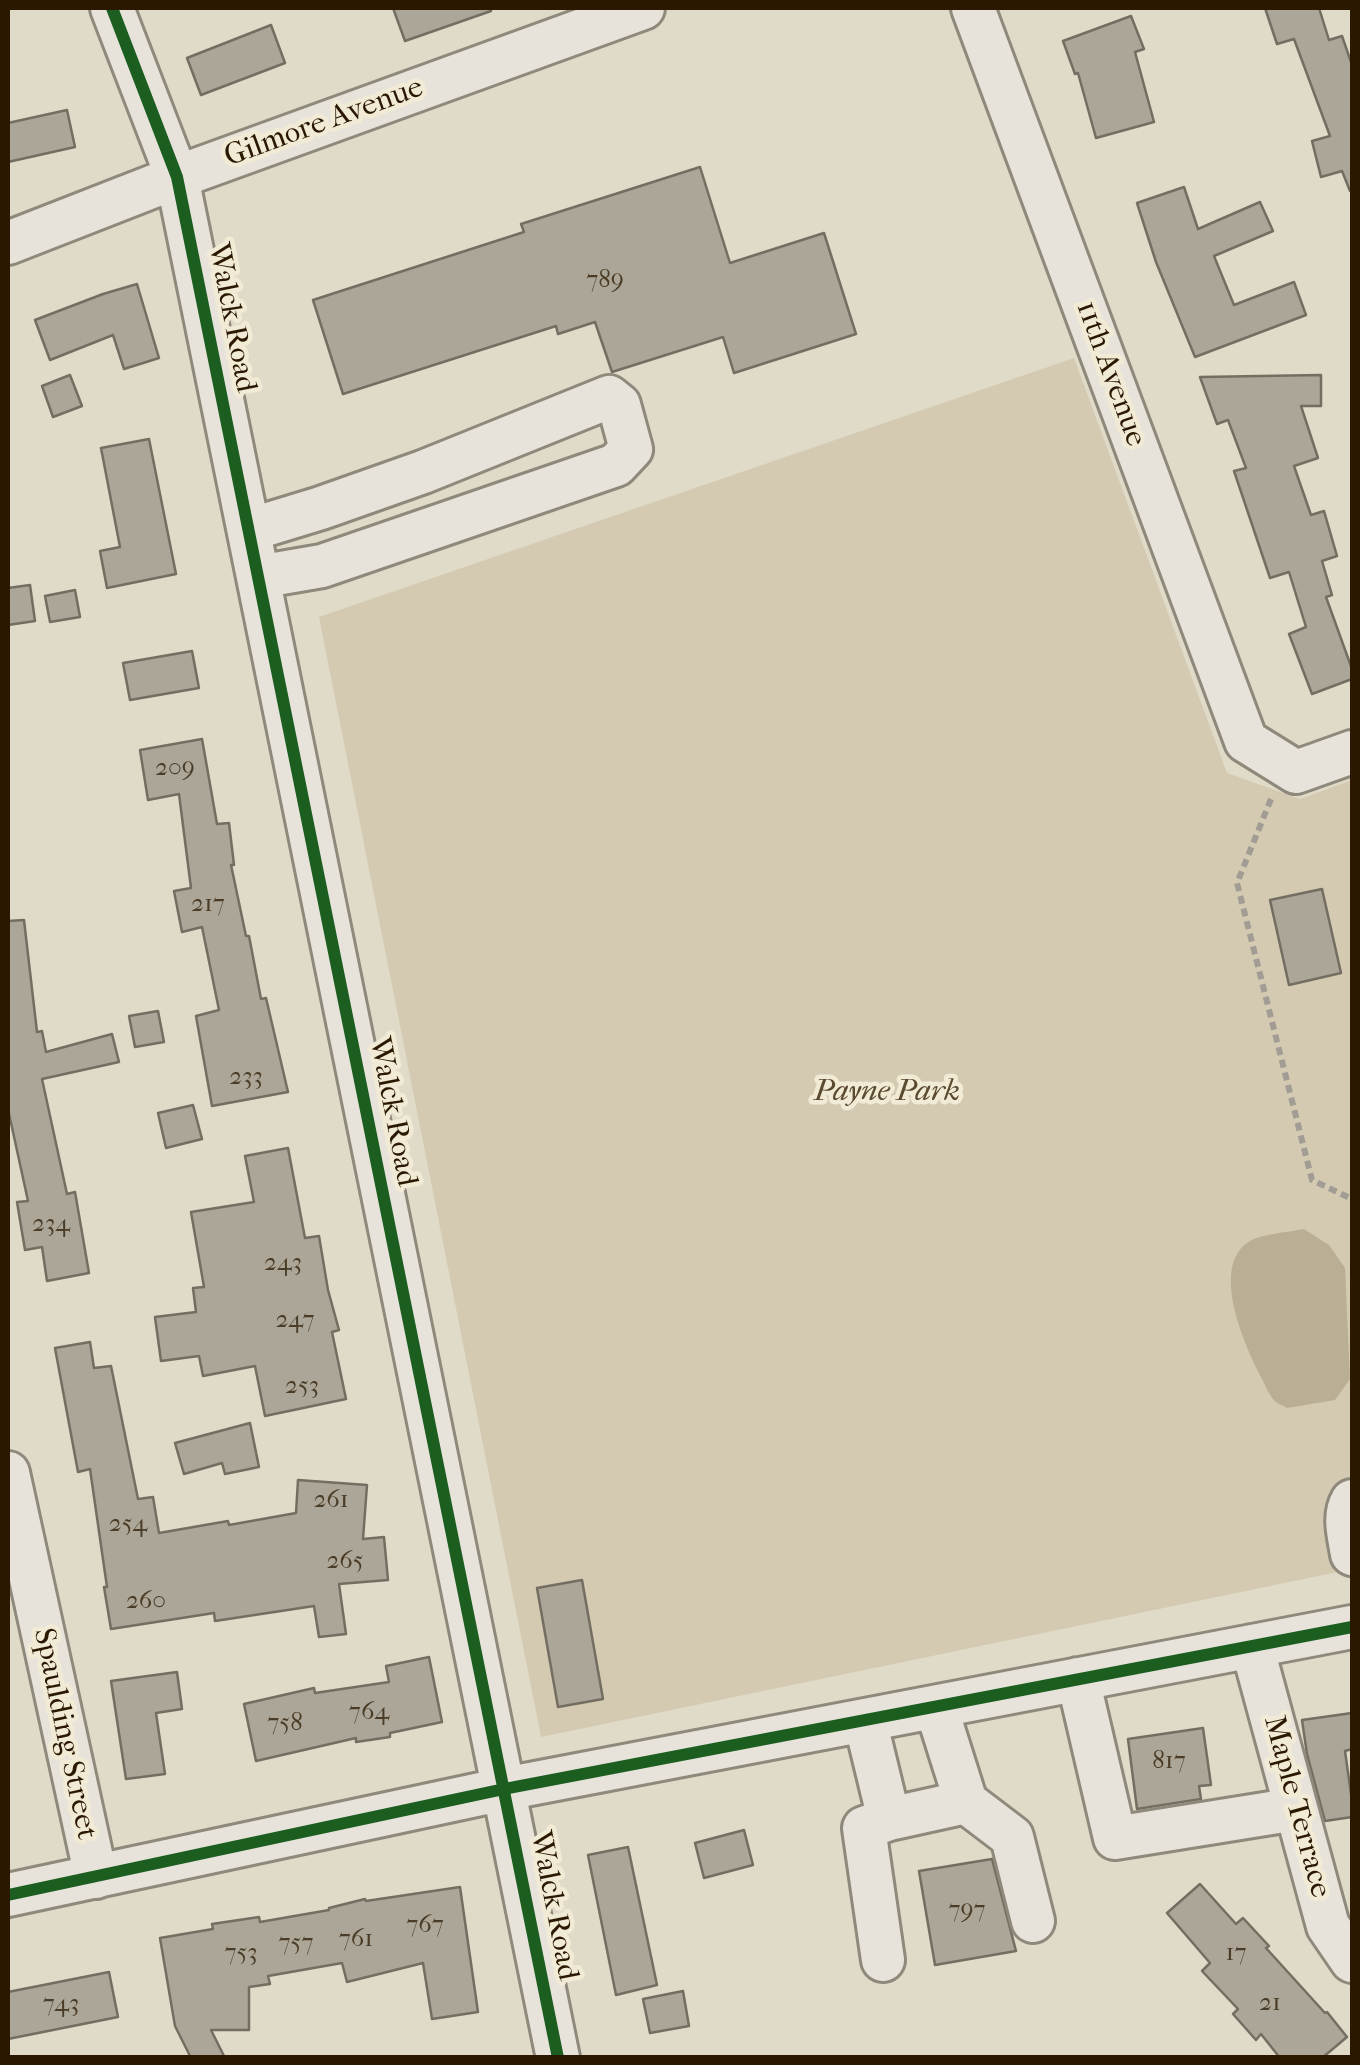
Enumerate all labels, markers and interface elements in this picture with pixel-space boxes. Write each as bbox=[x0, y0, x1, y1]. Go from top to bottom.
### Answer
street label: Gilmore Avenue bbox=[220, 70, 428, 176]
street label: Walck Road bbox=[199, 240, 263, 396]
house number: 789 bbox=[586, 266, 624, 296]
street label: 11th Avenue bbox=[1067, 296, 1153, 452]
house number: 209 bbox=[155, 754, 195, 784]
house number: 217 bbox=[191, 890, 225, 920]
street label: Walck Road bbox=[360, 1034, 424, 1190]
house number: 233 bbox=[229, 1063, 263, 1093]
park label: Payne Park bbox=[814, 1075, 960, 1111]
house number: 234 bbox=[32, 1210, 70, 1240]
house number: 243 bbox=[264, 1249, 302, 1279]
house number: 247 bbox=[276, 1306, 314, 1336]
house number: 253 bbox=[285, 1372, 319, 1402]
house number: 261 bbox=[313, 1486, 349, 1516]
house number: 254 bbox=[109, 1510, 147, 1540]
house number: 265 bbox=[326, 1547, 364, 1577]
house number: 260 bbox=[126, 1587, 166, 1617]
street label: Spaulding Street bbox=[24, 1625, 104, 1843]
house number: 764 bbox=[349, 1698, 389, 1728]
house number: 758 bbox=[267, 1709, 303, 1739]
street label: Maple Terrace bbox=[1254, 1712, 1338, 1902]
house number: 817 bbox=[1152, 1747, 1186, 1777]
street label: Walck Road bbox=[521, 1828, 585, 1984]
house number: 797 bbox=[948, 1896, 986, 1926]
house number: 767 bbox=[406, 1911, 444, 1941]
house number: 761 bbox=[339, 1925, 373, 1955]
house number: 757 bbox=[279, 1929, 313, 1959]
house number: 753 bbox=[224, 1939, 258, 1969]
house number: 17 bbox=[1226, 1939, 1246, 1969]
house number: 21 bbox=[1259, 1989, 1281, 2019]
house number: 743 bbox=[43, 1990, 79, 2020]

